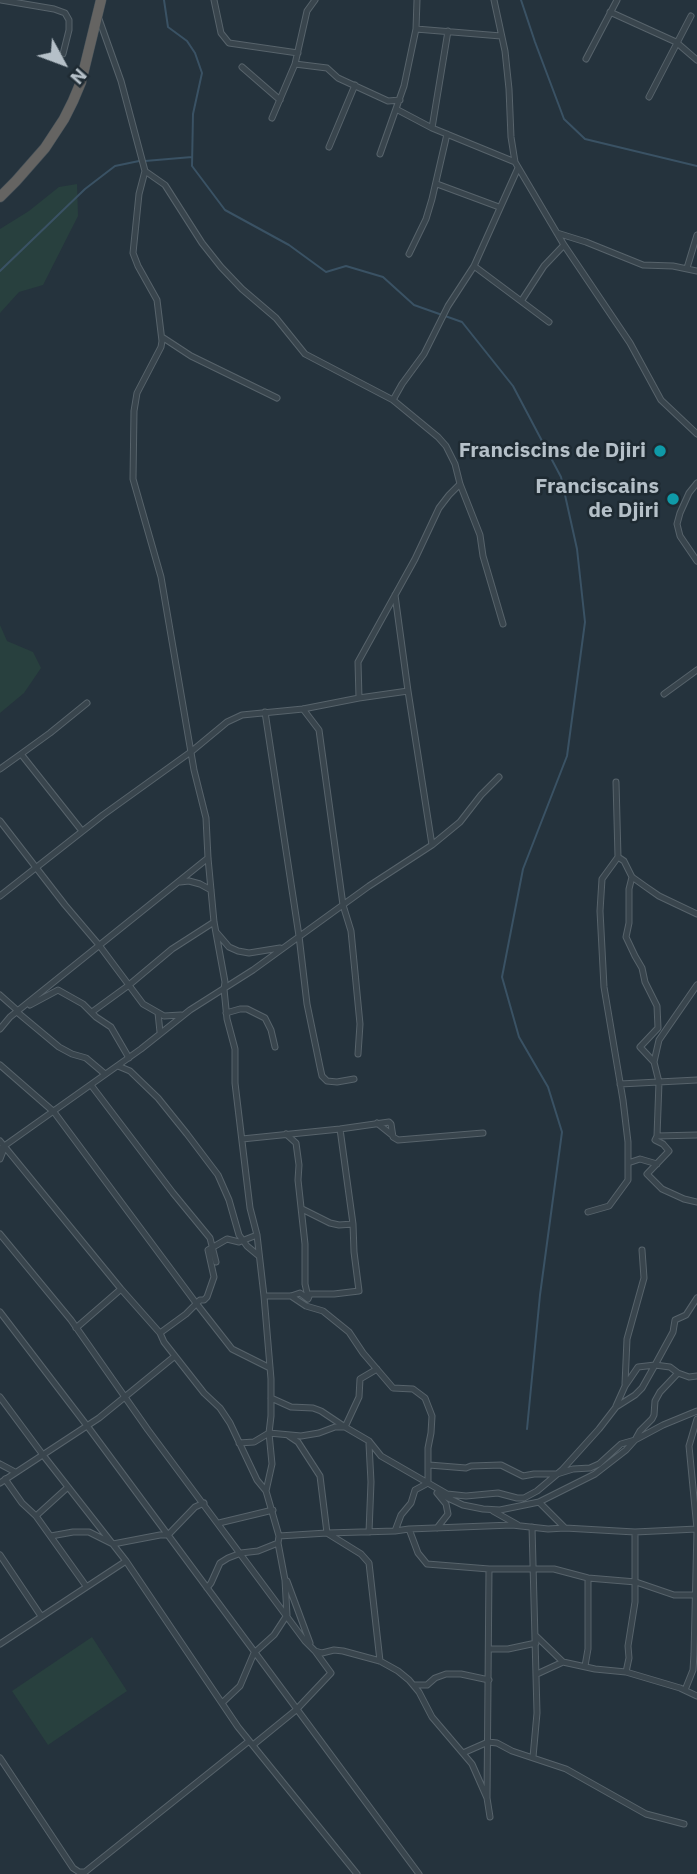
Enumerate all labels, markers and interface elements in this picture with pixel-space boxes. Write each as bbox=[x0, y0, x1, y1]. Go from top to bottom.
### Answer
north arrow bbox=[28, 28, 98, 98]
text: N bbox=[65, 64, 92, 90]
place label: Franciscins de Djiri bbox=[459, 438, 646, 464]
marker: Franciscins de Djiri bbox=[652, 443, 668, 459]
place label: Franciscains de Djiri bbox=[535, 474, 659, 524]
marker: Franciscains de Djiri bbox=[665, 491, 681, 507]

